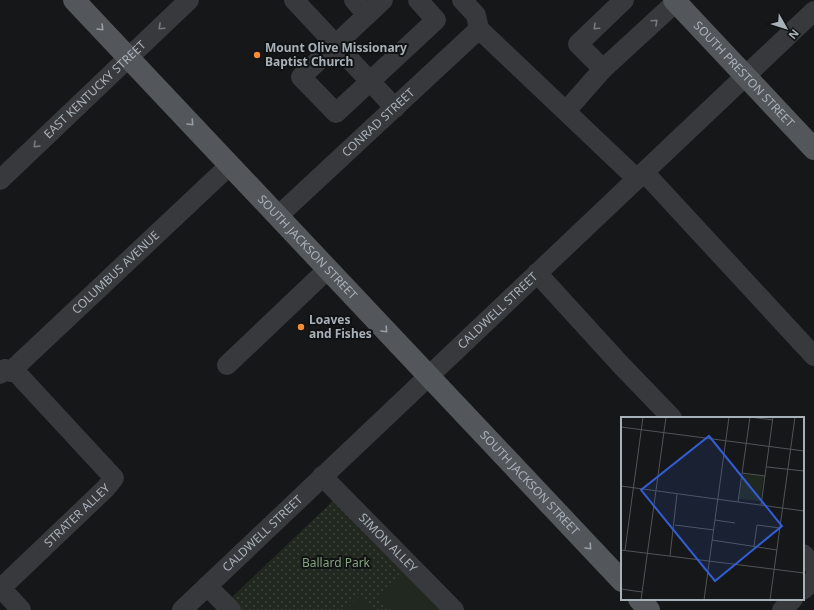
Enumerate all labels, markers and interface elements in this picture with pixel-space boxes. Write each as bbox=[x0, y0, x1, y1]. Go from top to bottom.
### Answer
north arrow bbox=[766, 8, 806, 48]
street label: SOUTH PRESTON STREET bbox=[691, 18, 797, 130]
one-way arrow bbox=[650, 19, 658, 26]
one-way arrow bbox=[158, 22, 166, 30]
one-way arrow bbox=[593, 22, 601, 30]
one-way arrow bbox=[96, 23, 104, 31]
street label: EAST KENTUCKY STREET bbox=[40, 36, 150, 142]
place label: Mount Olive Missionary Baptist Church bbox=[265, 39, 407, 70]
marker: Mount Olive Missionary Baptist Church bbox=[252, 50, 262, 60]
street label: CONRAD STREET bbox=[338, 84, 418, 160]
one-way arrow bbox=[186, 118, 193, 126]
one-way arrow bbox=[33, 141, 41, 148]
street label: SOUTH JACKSON STREET bbox=[254, 191, 361, 303]
street label: COLUMBUS AVENUE bbox=[68, 227, 163, 318]
street label: CALDWELL STREET bbox=[454, 268, 541, 353]
place label: Loaves and Fishes bbox=[309, 311, 372, 342]
marker: Loaves and Fishes bbox=[296, 322, 306, 332]
one-way arrow bbox=[380, 325, 388, 333]
inset map bbox=[621, 417, 804, 600]
street label: SOUTH JACKSON STREET bbox=[476, 427, 584, 539]
street label: STRATER ALLEY bbox=[40, 480, 114, 551]
street label: CALDWELL STREET bbox=[218, 491, 306, 575]
street label: SIMON ALLEY bbox=[355, 509, 422, 576]
one-way arrow bbox=[585, 542, 592, 550]
park label: Ballard Park bbox=[302, 554, 371, 571]

